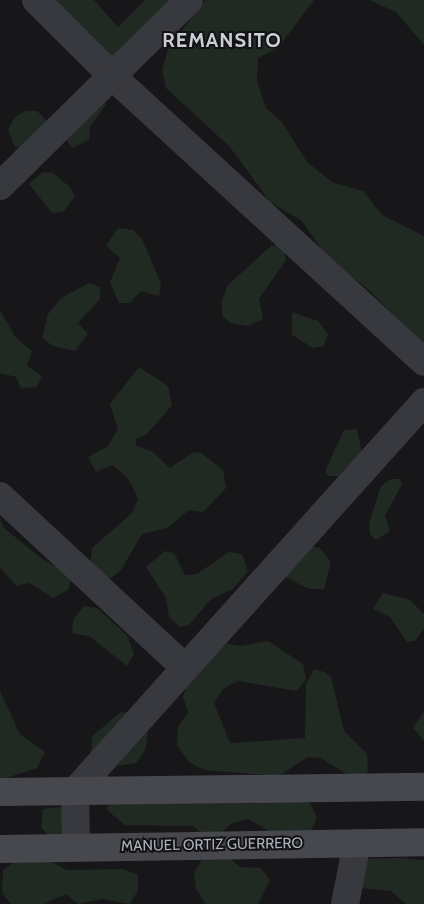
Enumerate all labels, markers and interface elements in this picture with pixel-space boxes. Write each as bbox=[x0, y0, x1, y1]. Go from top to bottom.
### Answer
district label: REMANSITO bbox=[161, 28, 283, 52]
street label: MANUEL ORTIZ GUERRERO bbox=[121, 834, 303, 856]

